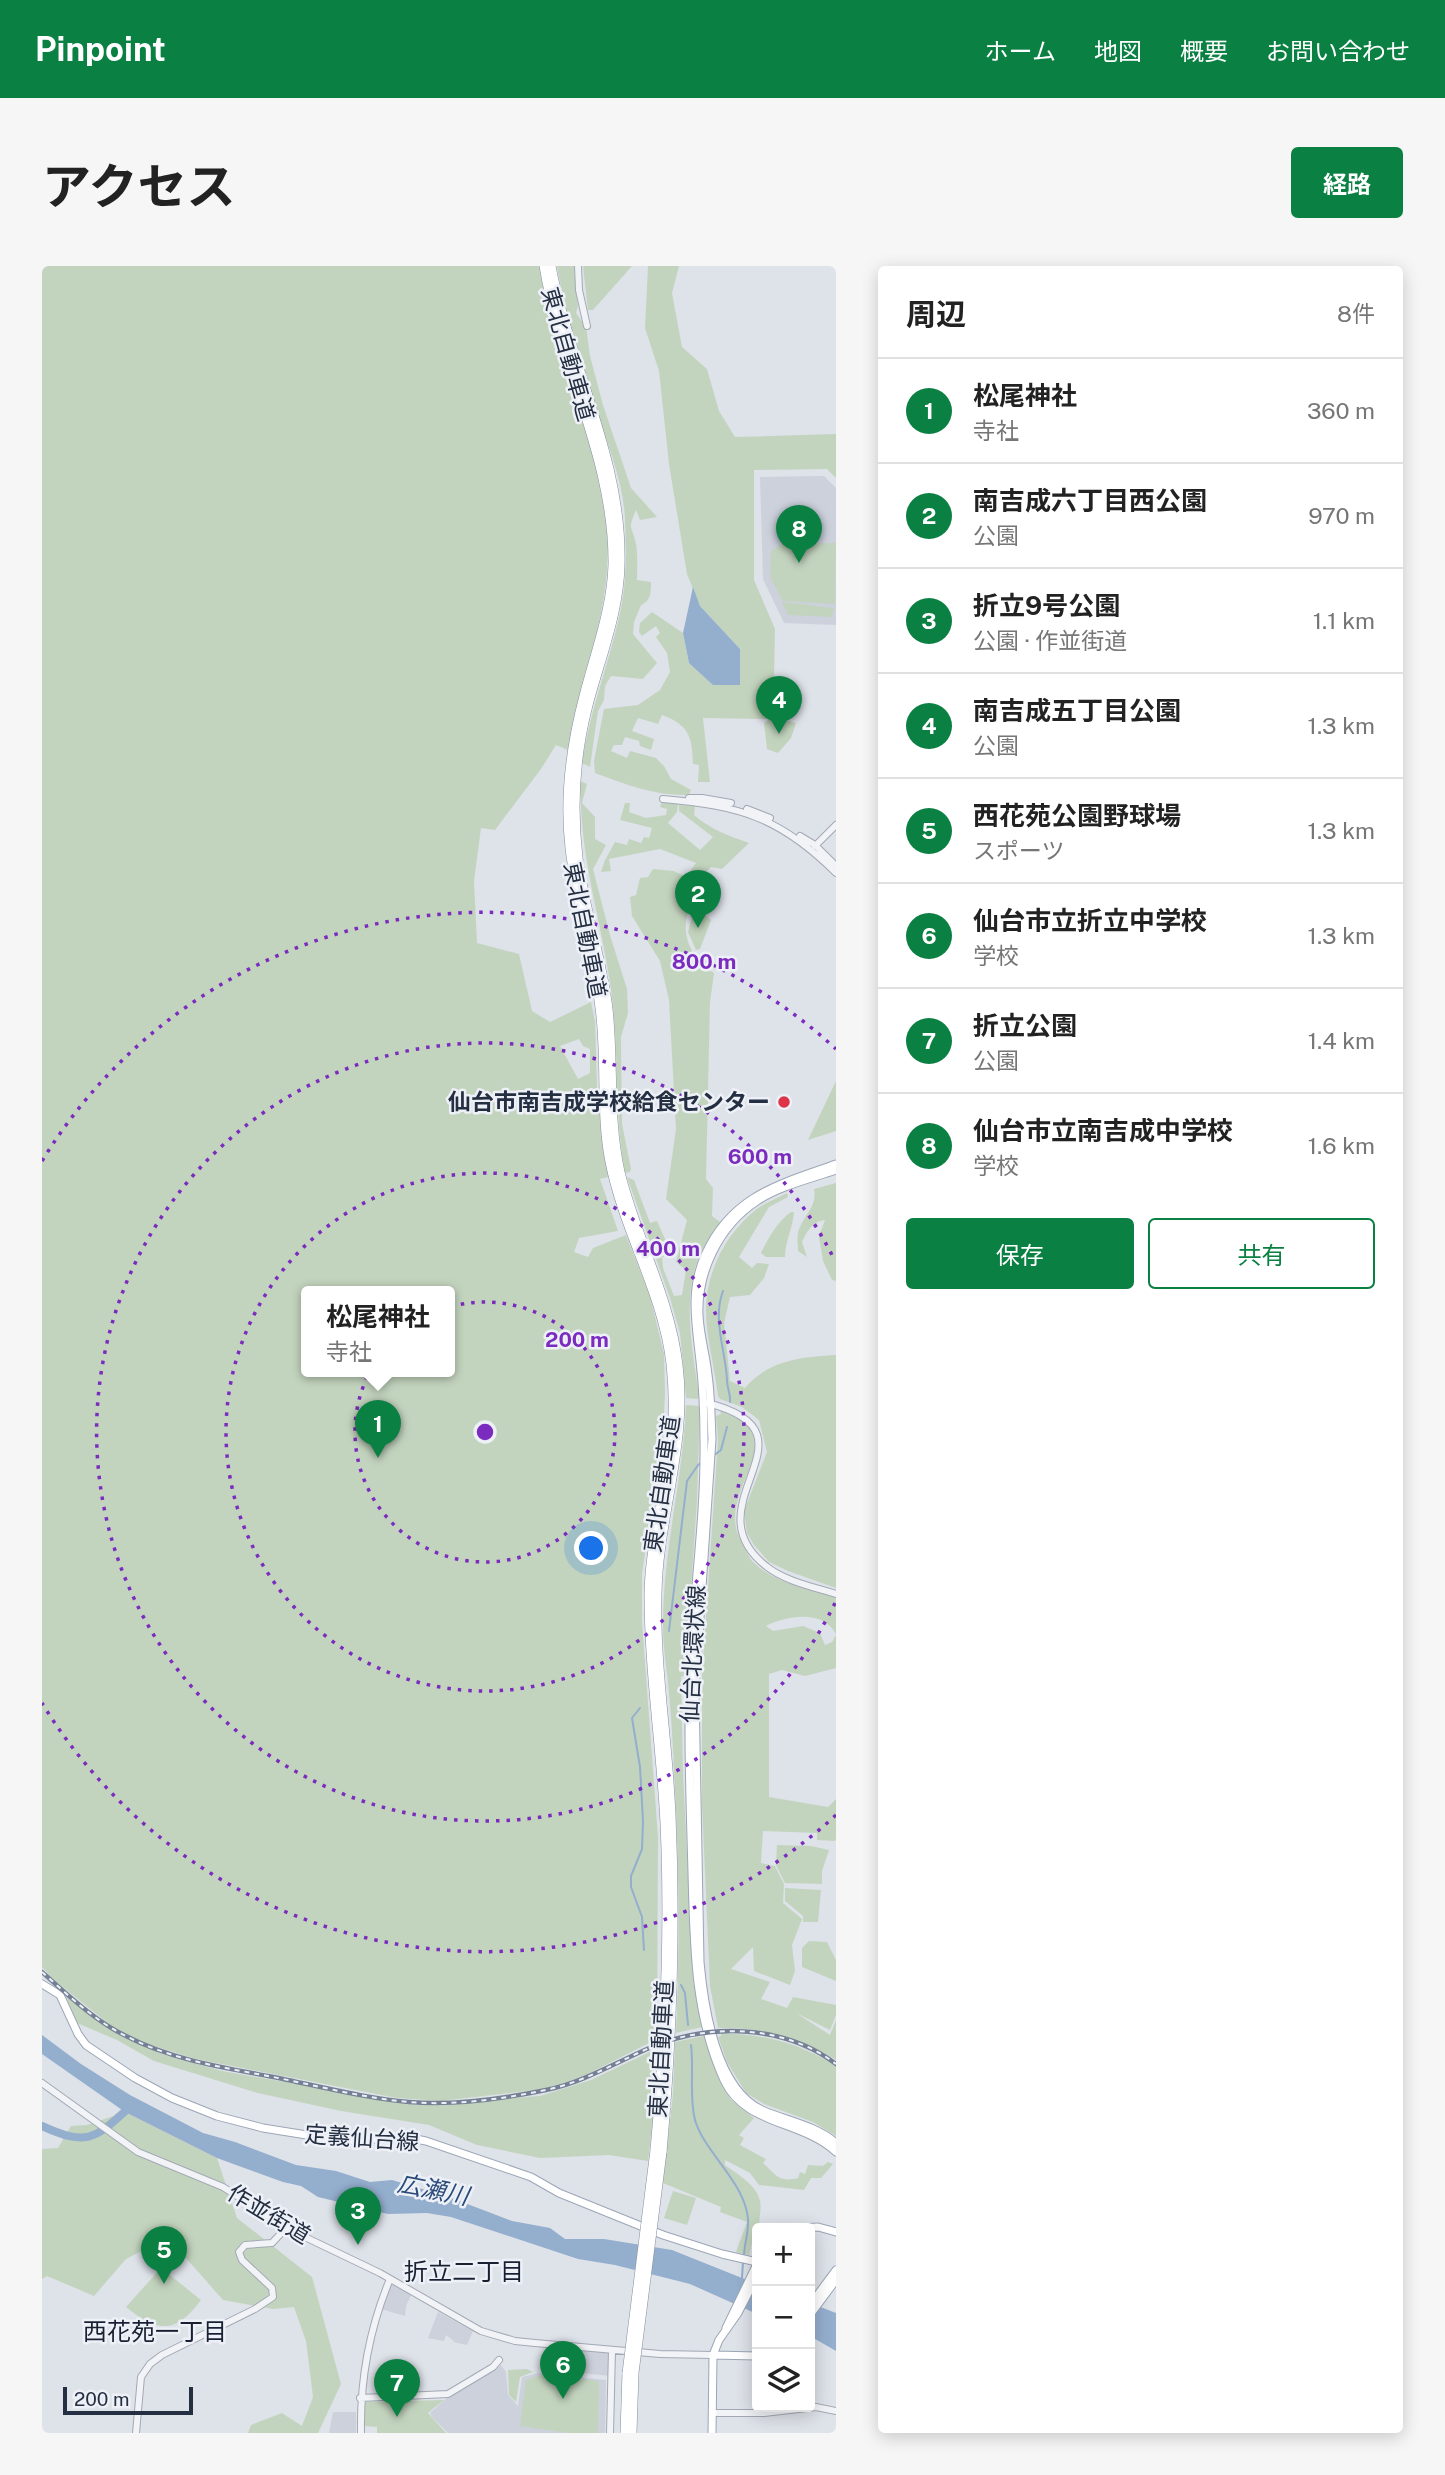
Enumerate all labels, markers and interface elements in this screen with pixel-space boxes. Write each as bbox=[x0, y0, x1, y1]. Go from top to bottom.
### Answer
text: Pinpoint bbox=[35, 30, 166, 68]
text: ホーム bbox=[985, 37, 1056, 65]
text: 地図 bbox=[1094, 37, 1142, 65]
text: 概要 bbox=[1180, 37, 1228, 65]
text: お問い合わせ bbox=[1266, 37, 1410, 65]
button: 経路 bbox=[1291, 147, 1403, 218]
text: アクセス bbox=[42, 157, 236, 215]
street label: 東北自動車道 bbox=[536, 284, 600, 424]
text: 周辺 bbox=[906, 296, 966, 332]
text: 8件 bbox=[1337, 300, 1375, 327]
text: 松尾神社 bbox=[973, 380, 1077, 411]
text: 1 bbox=[924, 397, 934, 424]
text: 360 m bbox=[1307, 397, 1375, 424]
text: 寺社 bbox=[973, 417, 1019, 444]
text: 南吉成六丁目西公園 bbox=[973, 485, 1207, 516]
text: 2 bbox=[922, 502, 936, 529]
text: 970 m bbox=[1308, 502, 1375, 529]
pin: 8 bbox=[776, 505, 822, 563]
text: 公園 bbox=[973, 522, 1019, 549]
text: 折立9号公園 bbox=[973, 590, 1120, 621]
text: 3 bbox=[921, 607, 937, 634]
text: 1.1 km bbox=[1313, 607, 1375, 634]
text: 公園 · 作並街道 bbox=[973, 627, 1127, 654]
pin: 4 bbox=[756, 676, 802, 734]
text: 南吉成五丁目公園 bbox=[973, 695, 1181, 726]
text: 4 bbox=[921, 712, 937, 739]
text: 1.3 km bbox=[1308, 712, 1375, 739]
text: 公園 bbox=[973, 732, 1019, 759]
text: 西花苑公園野球場 bbox=[973, 800, 1181, 831]
text: 5 bbox=[921, 817, 937, 844]
text: 1.3 km bbox=[1308, 817, 1375, 844]
text: スポーツ bbox=[973, 837, 1065, 864]
street label: 東北自動車道 bbox=[559, 860, 612, 1000]
pin: 2 bbox=[675, 870, 721, 928]
text: 仙台市立折立中学校 bbox=[973, 905, 1207, 936]
text: 6 bbox=[921, 922, 937, 949]
text: 1.3 km bbox=[1308, 922, 1375, 949]
text: 学校 bbox=[973, 942, 1019, 969]
text: 800 m bbox=[672, 949, 736, 974]
text: 折立公園 bbox=[973, 1010, 1077, 1041]
text: 7 bbox=[922, 1027, 936, 1054]
text: 1.4 km bbox=[1308, 1027, 1375, 1054]
text: 公園 bbox=[973, 1047, 1019, 1074]
place label: 仙台市南吉成学校給食センター bbox=[448, 1088, 770, 1115]
marker: 仙台市南吉成学校給食センター bbox=[776, 1094, 792, 1110]
text: 仙台市立南吉成中学校 bbox=[973, 1115, 1233, 1146]
text: 8 bbox=[921, 1132, 937, 1159]
text: 1.6 km bbox=[1308, 1132, 1375, 1159]
text: 600 m bbox=[728, 1144, 792, 1169]
text: 学校 bbox=[973, 1152, 1019, 1179]
button: 保存 bbox=[906, 1218, 1134, 1289]
button: 共有 bbox=[1148, 1218, 1375, 1289]
text: 400 m bbox=[636, 1236, 700, 1261]
popup bbox=[301, 1286, 455, 1377]
text: 松尾神社 bbox=[326, 1301, 430, 1332]
text: 200 m bbox=[545, 1327, 609, 1352]
text: 寺社 bbox=[326, 1338, 372, 1365]
pin: 1 bbox=[355, 1400, 401, 1458]
street label: 東北自動車道 bbox=[639, 1414, 684, 1554]
centre of rings bbox=[473, 1420, 497, 1444]
your location bbox=[574, 1531, 608, 1565]
street label: 仙台北環状線 bbox=[675, 1584, 710, 1724]
street label: 東北自動車道 bbox=[643, 1979, 678, 2119]
street label: 定義仙台線 bbox=[304, 2120, 420, 2155]
water label: 広瀬川 bbox=[395, 2168, 474, 2210]
street label: 作並街道 bbox=[223, 2178, 316, 2249]
pin: 3 bbox=[335, 2187, 381, 2245]
map controls bbox=[752, 2223, 815, 2412]
button: + bbox=[752, 2223, 815, 2286]
pin: 5 bbox=[141, 2226, 187, 2284]
district label: 折立二丁目 bbox=[404, 2257, 524, 2285]
button: − bbox=[752, 2286, 815, 2349]
district label: 西花苑一丁目 bbox=[83, 2317, 227, 2345]
pin: 6 bbox=[540, 2341, 586, 2399]
button: layers bbox=[752, 2349, 815, 2412]
pin: 7 bbox=[374, 2359, 420, 2417]
scale bar bbox=[63, 2384, 192, 2416]
text: 200 m bbox=[74, 2388, 130, 2410]

